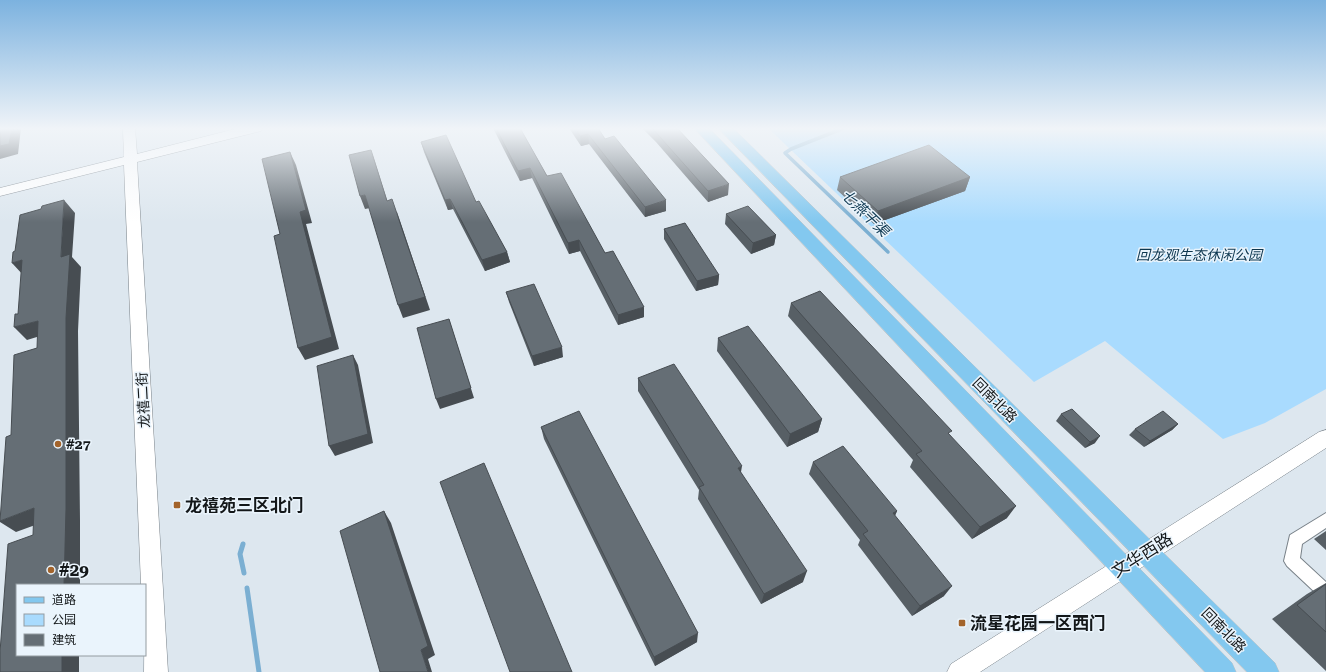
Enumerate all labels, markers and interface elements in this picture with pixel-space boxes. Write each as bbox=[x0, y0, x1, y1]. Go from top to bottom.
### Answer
water label: 七燕干渠 bbox=[837, 186, 894, 242]
park label: 回龙观生态休闲公园 bbox=[1136, 247, 1264, 263]
street label: 龙禧二街 bbox=[134, 372, 152, 428]
street label: 回南北路 bbox=[970, 375, 1020, 425]
place label: #27 bbox=[66, 436, 91, 452]
marker: #27 bbox=[53, 439, 63, 449]
place label: 龙禧苑三区北门 bbox=[185, 495, 304, 515]
marker: 龙禧苑三区北门 bbox=[172, 500, 182, 510]
street label: 文华西路 bbox=[1108, 529, 1176, 581]
place label: #29 bbox=[59, 560, 89, 580]
marker: #29 bbox=[46, 565, 56, 575]
legend bbox=[16, 584, 146, 656]
text: 道路 bbox=[52, 593, 76, 607]
street label: 回南北路 bbox=[1199, 605, 1249, 655]
text: 公园 bbox=[52, 613, 76, 627]
place label: 流星花园一区西门 bbox=[970, 613, 1106, 633]
marker: 流星花园一区西门 bbox=[957, 618, 967, 628]
text: 建筑 bbox=[52, 633, 76, 647]

